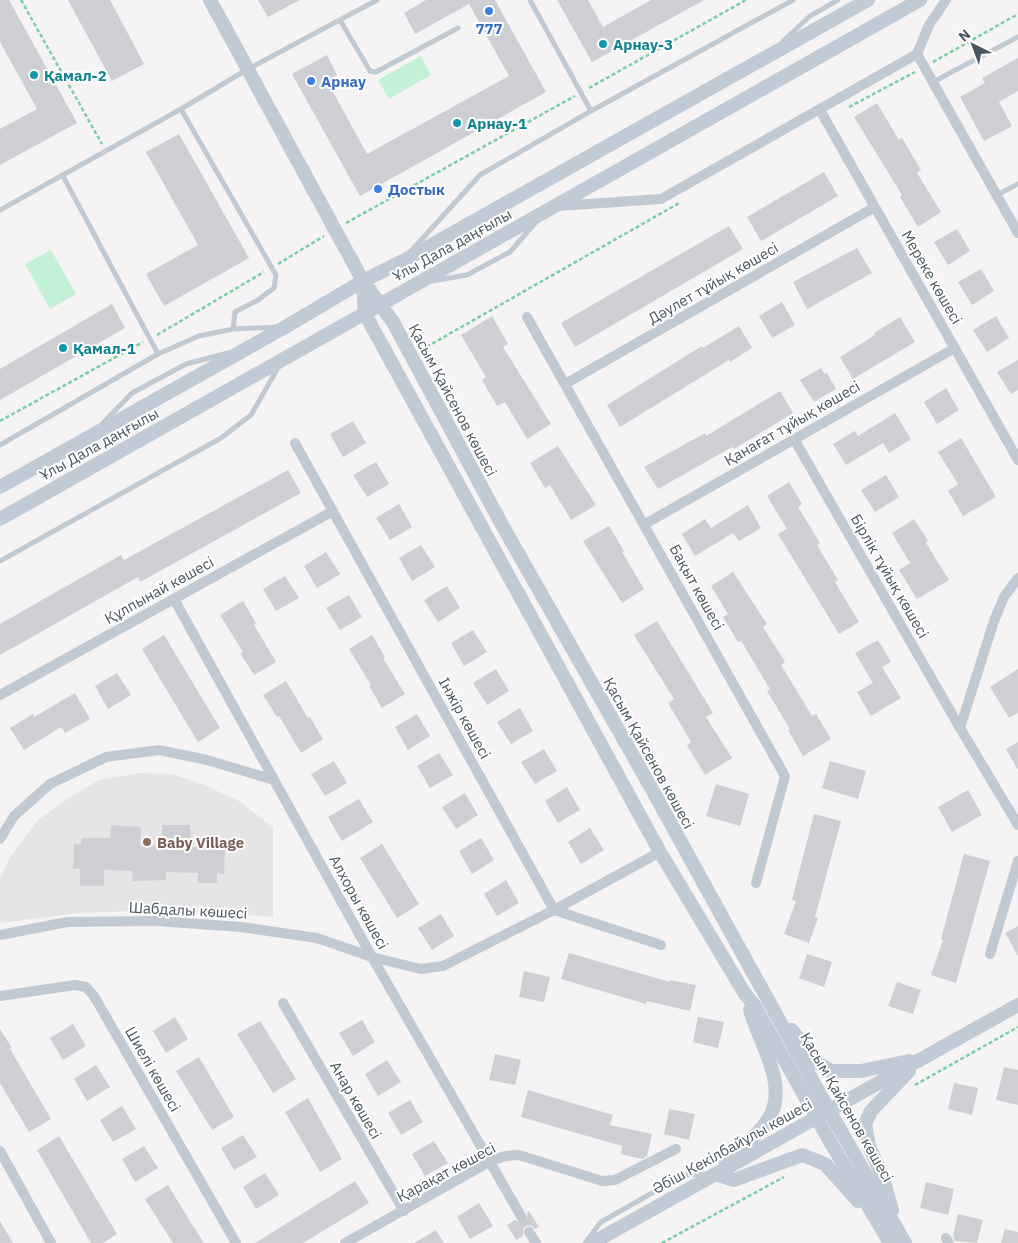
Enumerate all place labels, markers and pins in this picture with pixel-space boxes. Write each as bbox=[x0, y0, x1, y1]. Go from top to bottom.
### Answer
marker: 777 bbox=[483, 5, 495, 17]
place label: 777 bbox=[475, 19, 503, 38]
place label: Арнау-3 bbox=[613, 35, 673, 54]
marker: Арнау-3 bbox=[597, 38, 609, 50]
place label: Қамал-2 bbox=[44, 66, 107, 85]
marker: Қамал-2 bbox=[28, 69, 40, 81]
place label: Арнау bbox=[321, 72, 366, 91]
marker: Арнау bbox=[305, 75, 317, 87]
place label: Арнау-1 bbox=[467, 114, 527, 133]
marker: Арнау-1 bbox=[451, 117, 463, 129]
place label: Достык bbox=[388, 180, 445, 199]
marker: Достык bbox=[372, 183, 384, 195]
place label: Қамал-1 bbox=[73, 339, 136, 358]
marker: Қамал-1 bbox=[57, 342, 69, 354]
place label: Baby Village bbox=[157, 833, 244, 852]
marker: Baby Village bbox=[141, 836, 153, 848]

